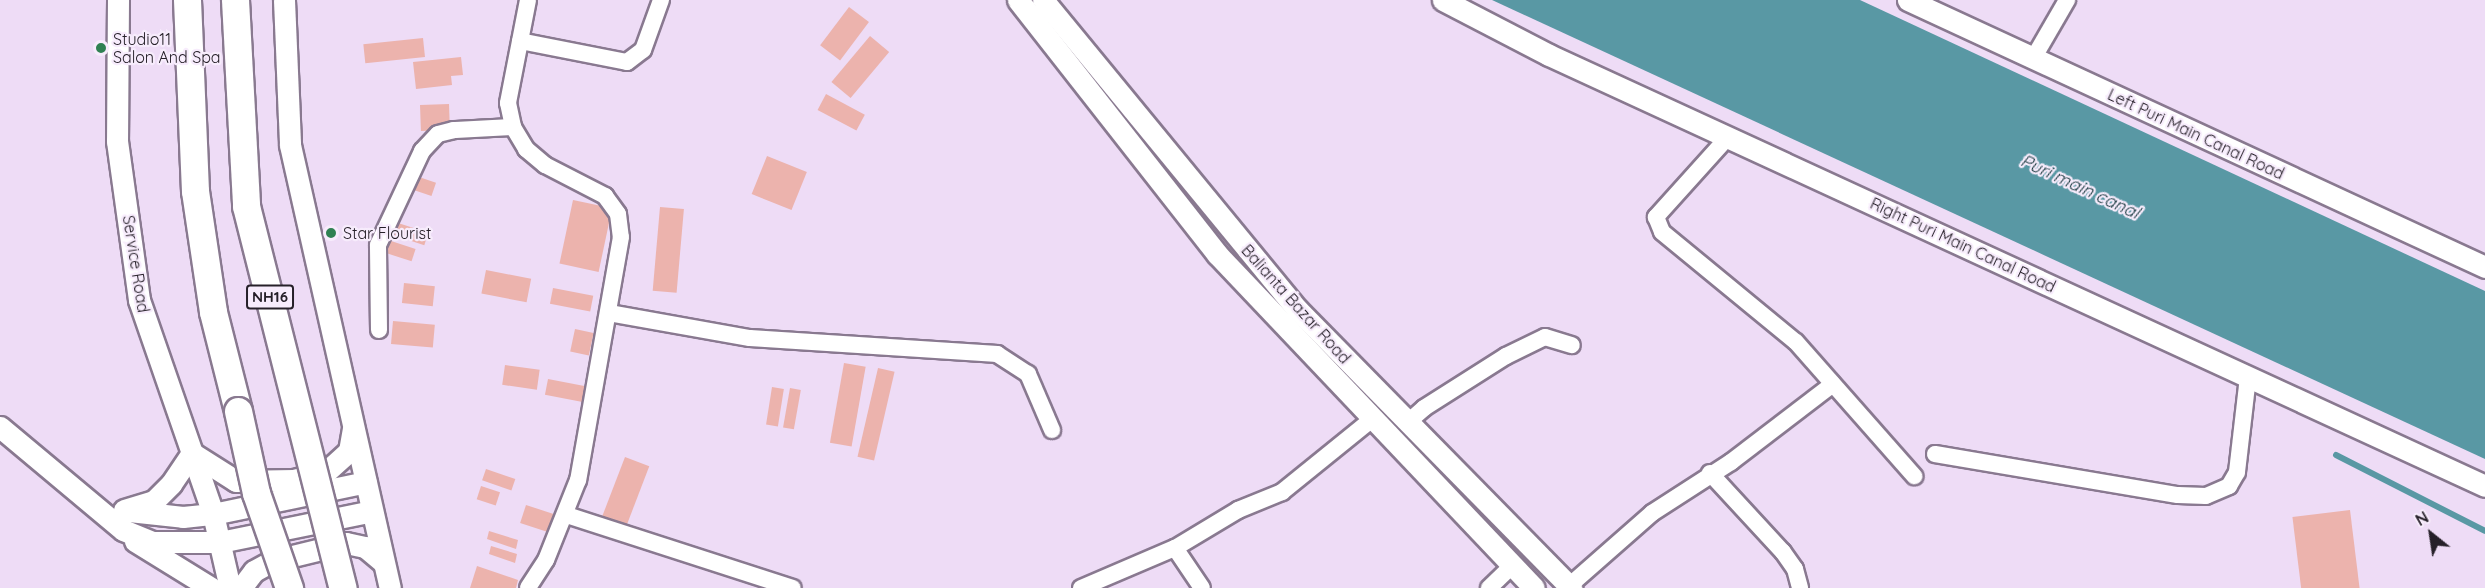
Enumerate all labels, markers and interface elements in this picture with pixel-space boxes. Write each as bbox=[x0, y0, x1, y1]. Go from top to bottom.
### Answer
place label: Studio11 Salon And Spa bbox=[113, 29, 221, 67]
marker: Studio11 Salon And Spa bbox=[94, 41, 108, 55]
street label: Left Puri Main Canal Road bbox=[2105, 85, 2287, 183]
water label: Puri main canal bbox=[2017, 150, 2143, 224]
street label: Right Puri Main Canal Road bbox=[1867, 194, 2059, 296]
street label: Service Road bbox=[119, 214, 153, 314]
place label: Star Flourist bbox=[343, 223, 431, 243]
marker: Star Flourist bbox=[324, 226, 338, 240]
street label: Balianta Bazar Road bbox=[1238, 241, 1354, 367]
road number: NH16 bbox=[246, 285, 294, 309]
north arrow bbox=[2401, 504, 2461, 564]
text: N bbox=[2412, 507, 2432, 530]

